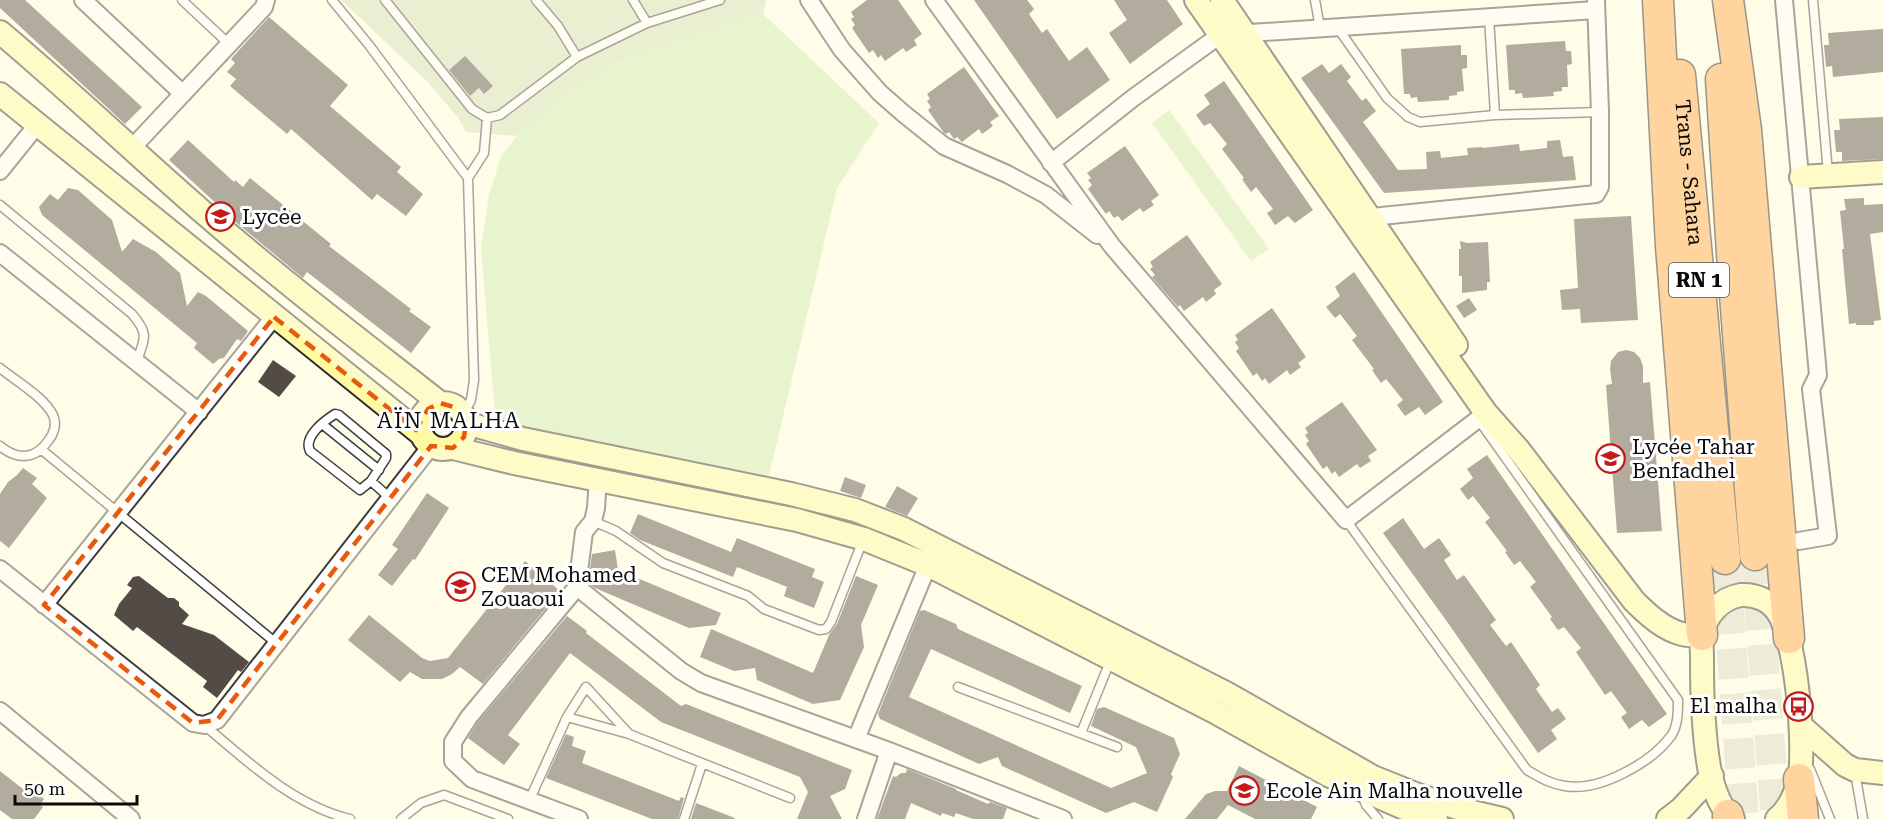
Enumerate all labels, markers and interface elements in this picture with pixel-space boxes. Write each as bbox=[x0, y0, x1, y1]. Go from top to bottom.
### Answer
street label: Trans - Sahara bbox=[1670, 99, 1708, 247]
school or university icon: Lycėe bbox=[205, 201, 237, 233]
place label: Lycėe bbox=[242, 205, 302, 229]
road number: RN 1 bbox=[1669, 263, 1729, 297]
district label: AÏN MALHA bbox=[377, 407, 521, 433]
place label: Lycée Tahar Benfadhel bbox=[1632, 435, 1755, 483]
school or university icon: Lycée Tahar Benfadhel bbox=[1595, 443, 1627, 475]
place label: CEM Mohamed Zouaoui bbox=[481, 563, 637, 611]
school or university icon: CEM Mohamed Zouaoui bbox=[444, 571, 476, 603]
bus stop icon: El malha bbox=[1782, 690, 1814, 722]
place label: El malha bbox=[1690, 694, 1778, 718]
scale bar bbox=[15, 768, 136, 806]
school or university icon: Ecole Ain Malha nouvelle bbox=[1229, 775, 1261, 807]
text: 50 m bbox=[24, 778, 65, 799]
place label: Ecole Ain Malha nouvelle bbox=[1266, 779, 1523, 803]

